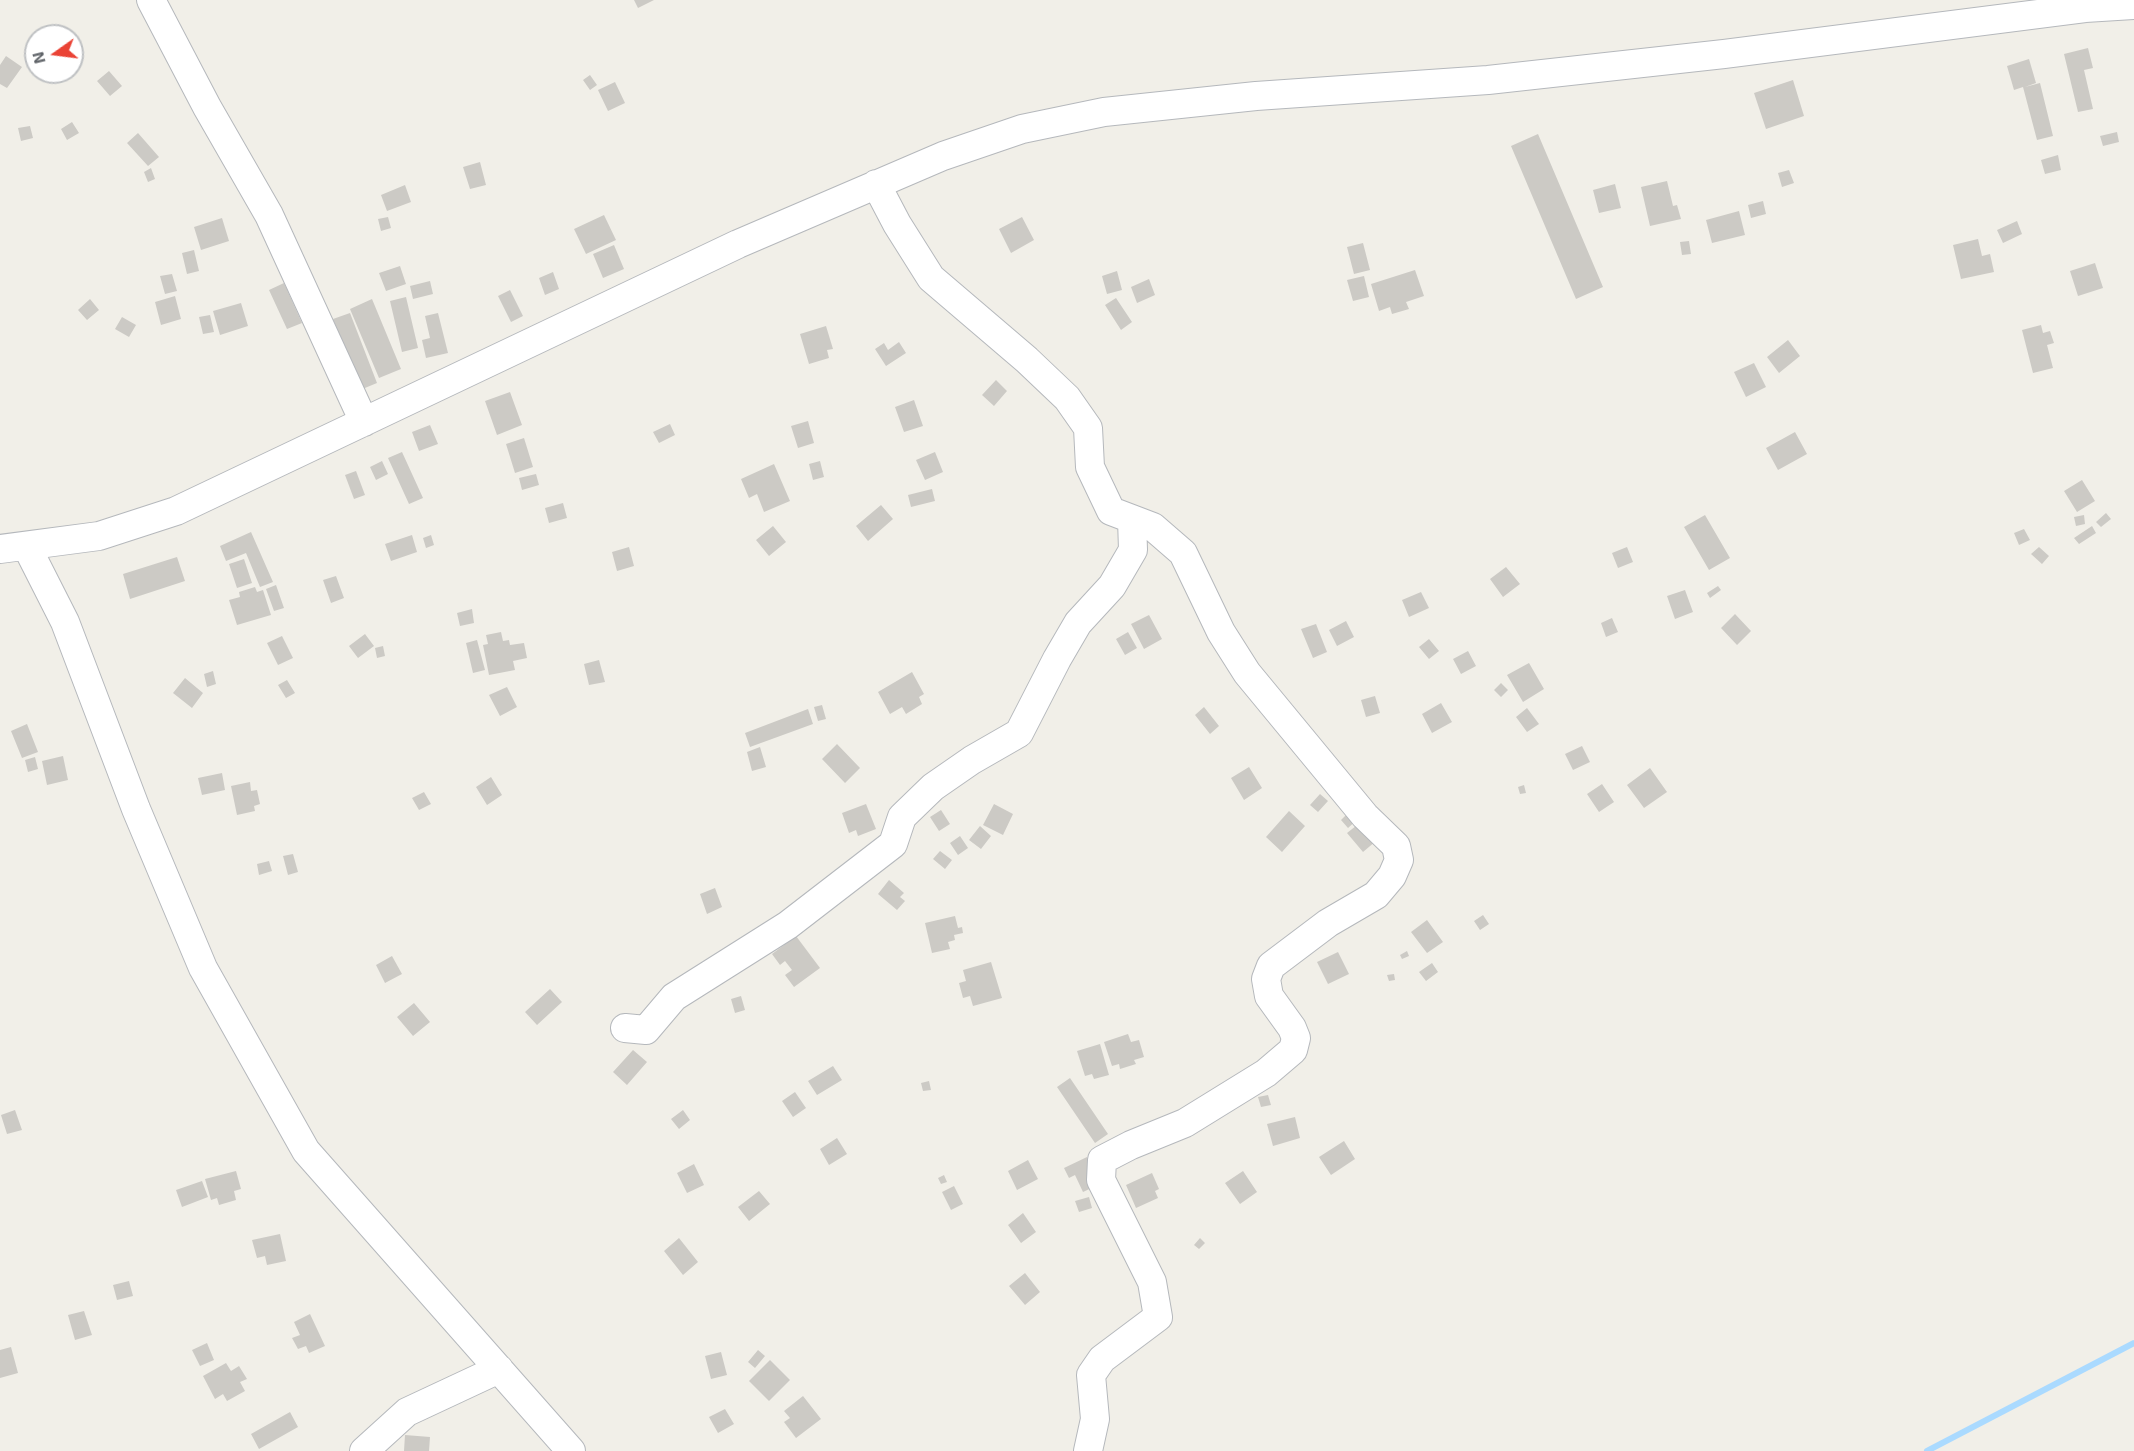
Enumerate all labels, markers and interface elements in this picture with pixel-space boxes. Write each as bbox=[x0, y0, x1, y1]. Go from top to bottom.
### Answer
north arrow bbox=[24, 24, 84, 84]
text: N bbox=[27, 50, 49, 66]

